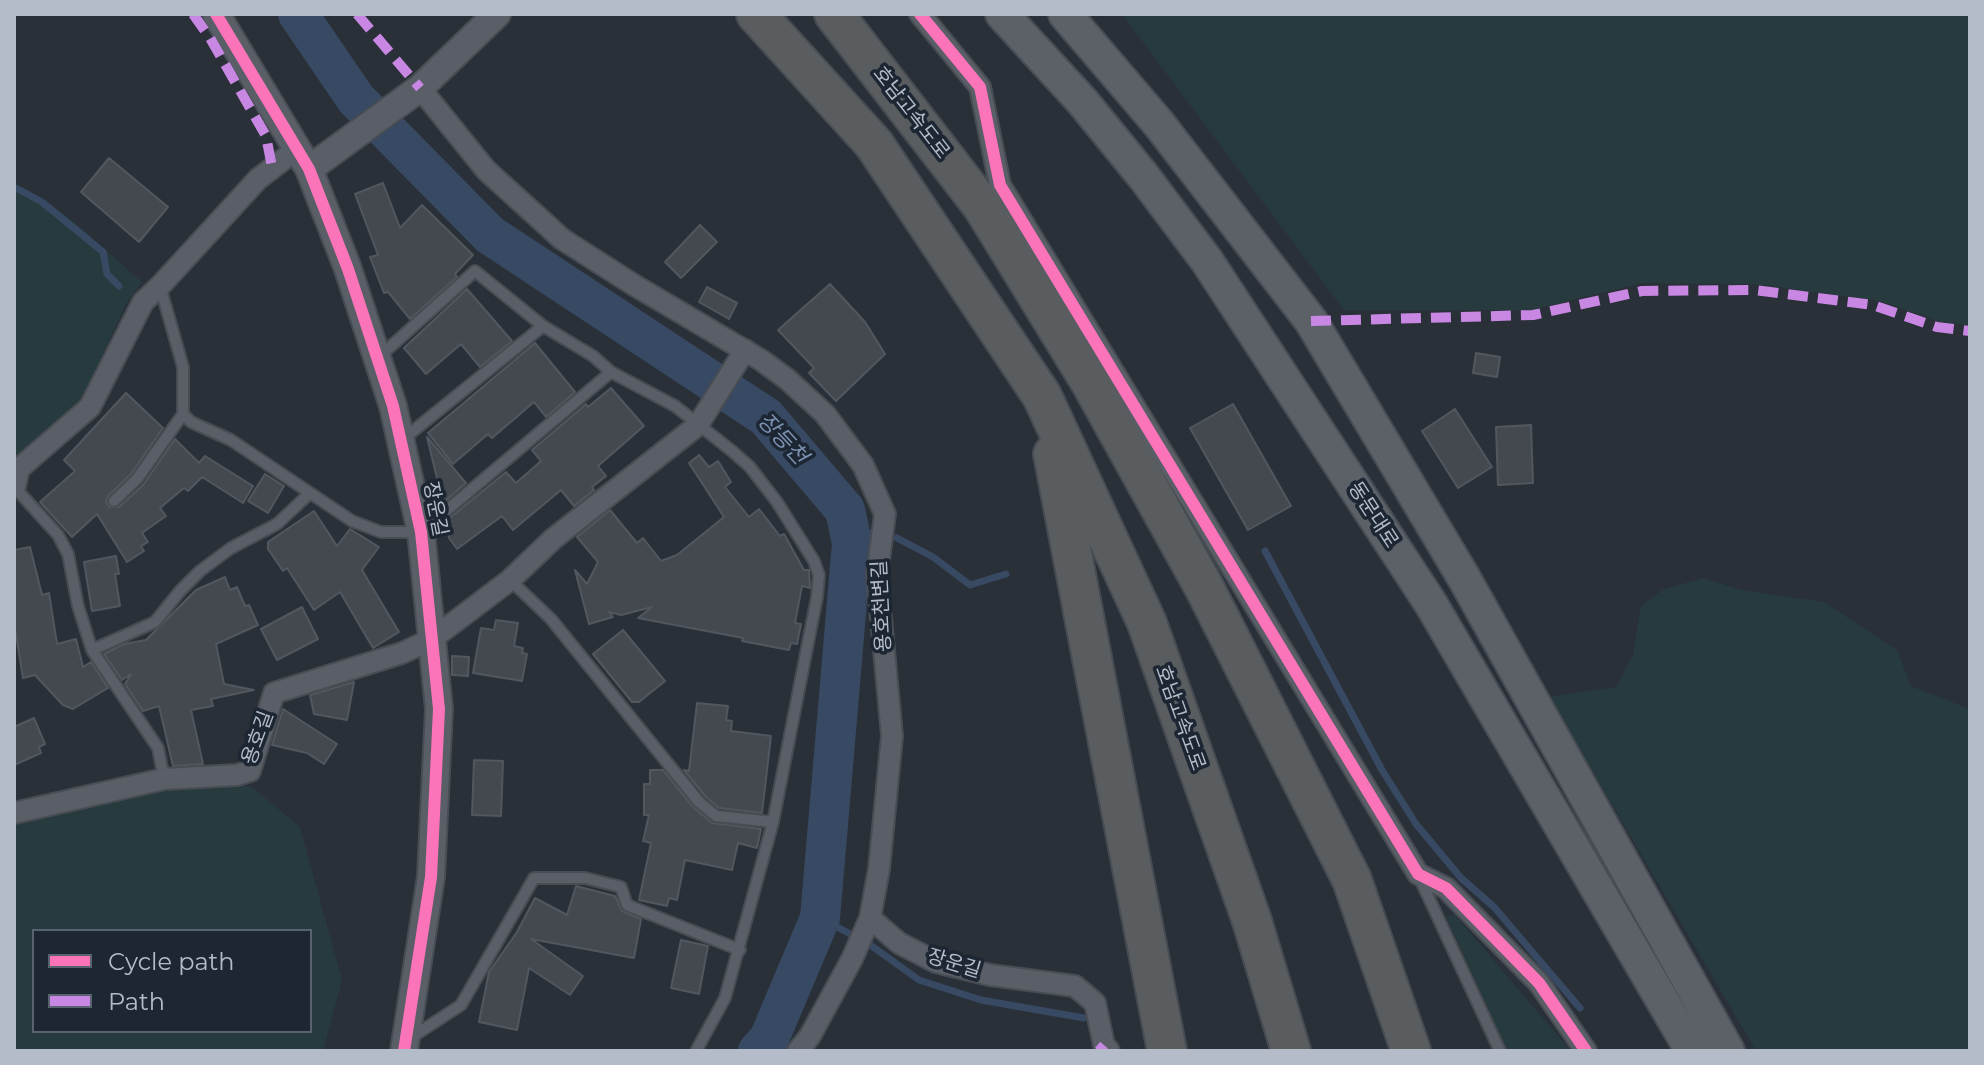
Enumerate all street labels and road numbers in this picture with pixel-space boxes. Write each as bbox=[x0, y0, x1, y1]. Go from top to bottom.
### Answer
street label: 호남고속도로 bbox=[868, 62, 954, 164]
street label: 동문대로 bbox=[1343, 478, 1403, 552]
street label: 장운길 bbox=[418, 480, 452, 538]
street label: 용호천변길 bbox=[868, 559, 896, 653]
street label: 호남고속도로 bbox=[1150, 662, 1210, 774]
street label: 용호길 bbox=[237, 708, 279, 768]
street label: 장운길 bbox=[924, 944, 984, 984]

